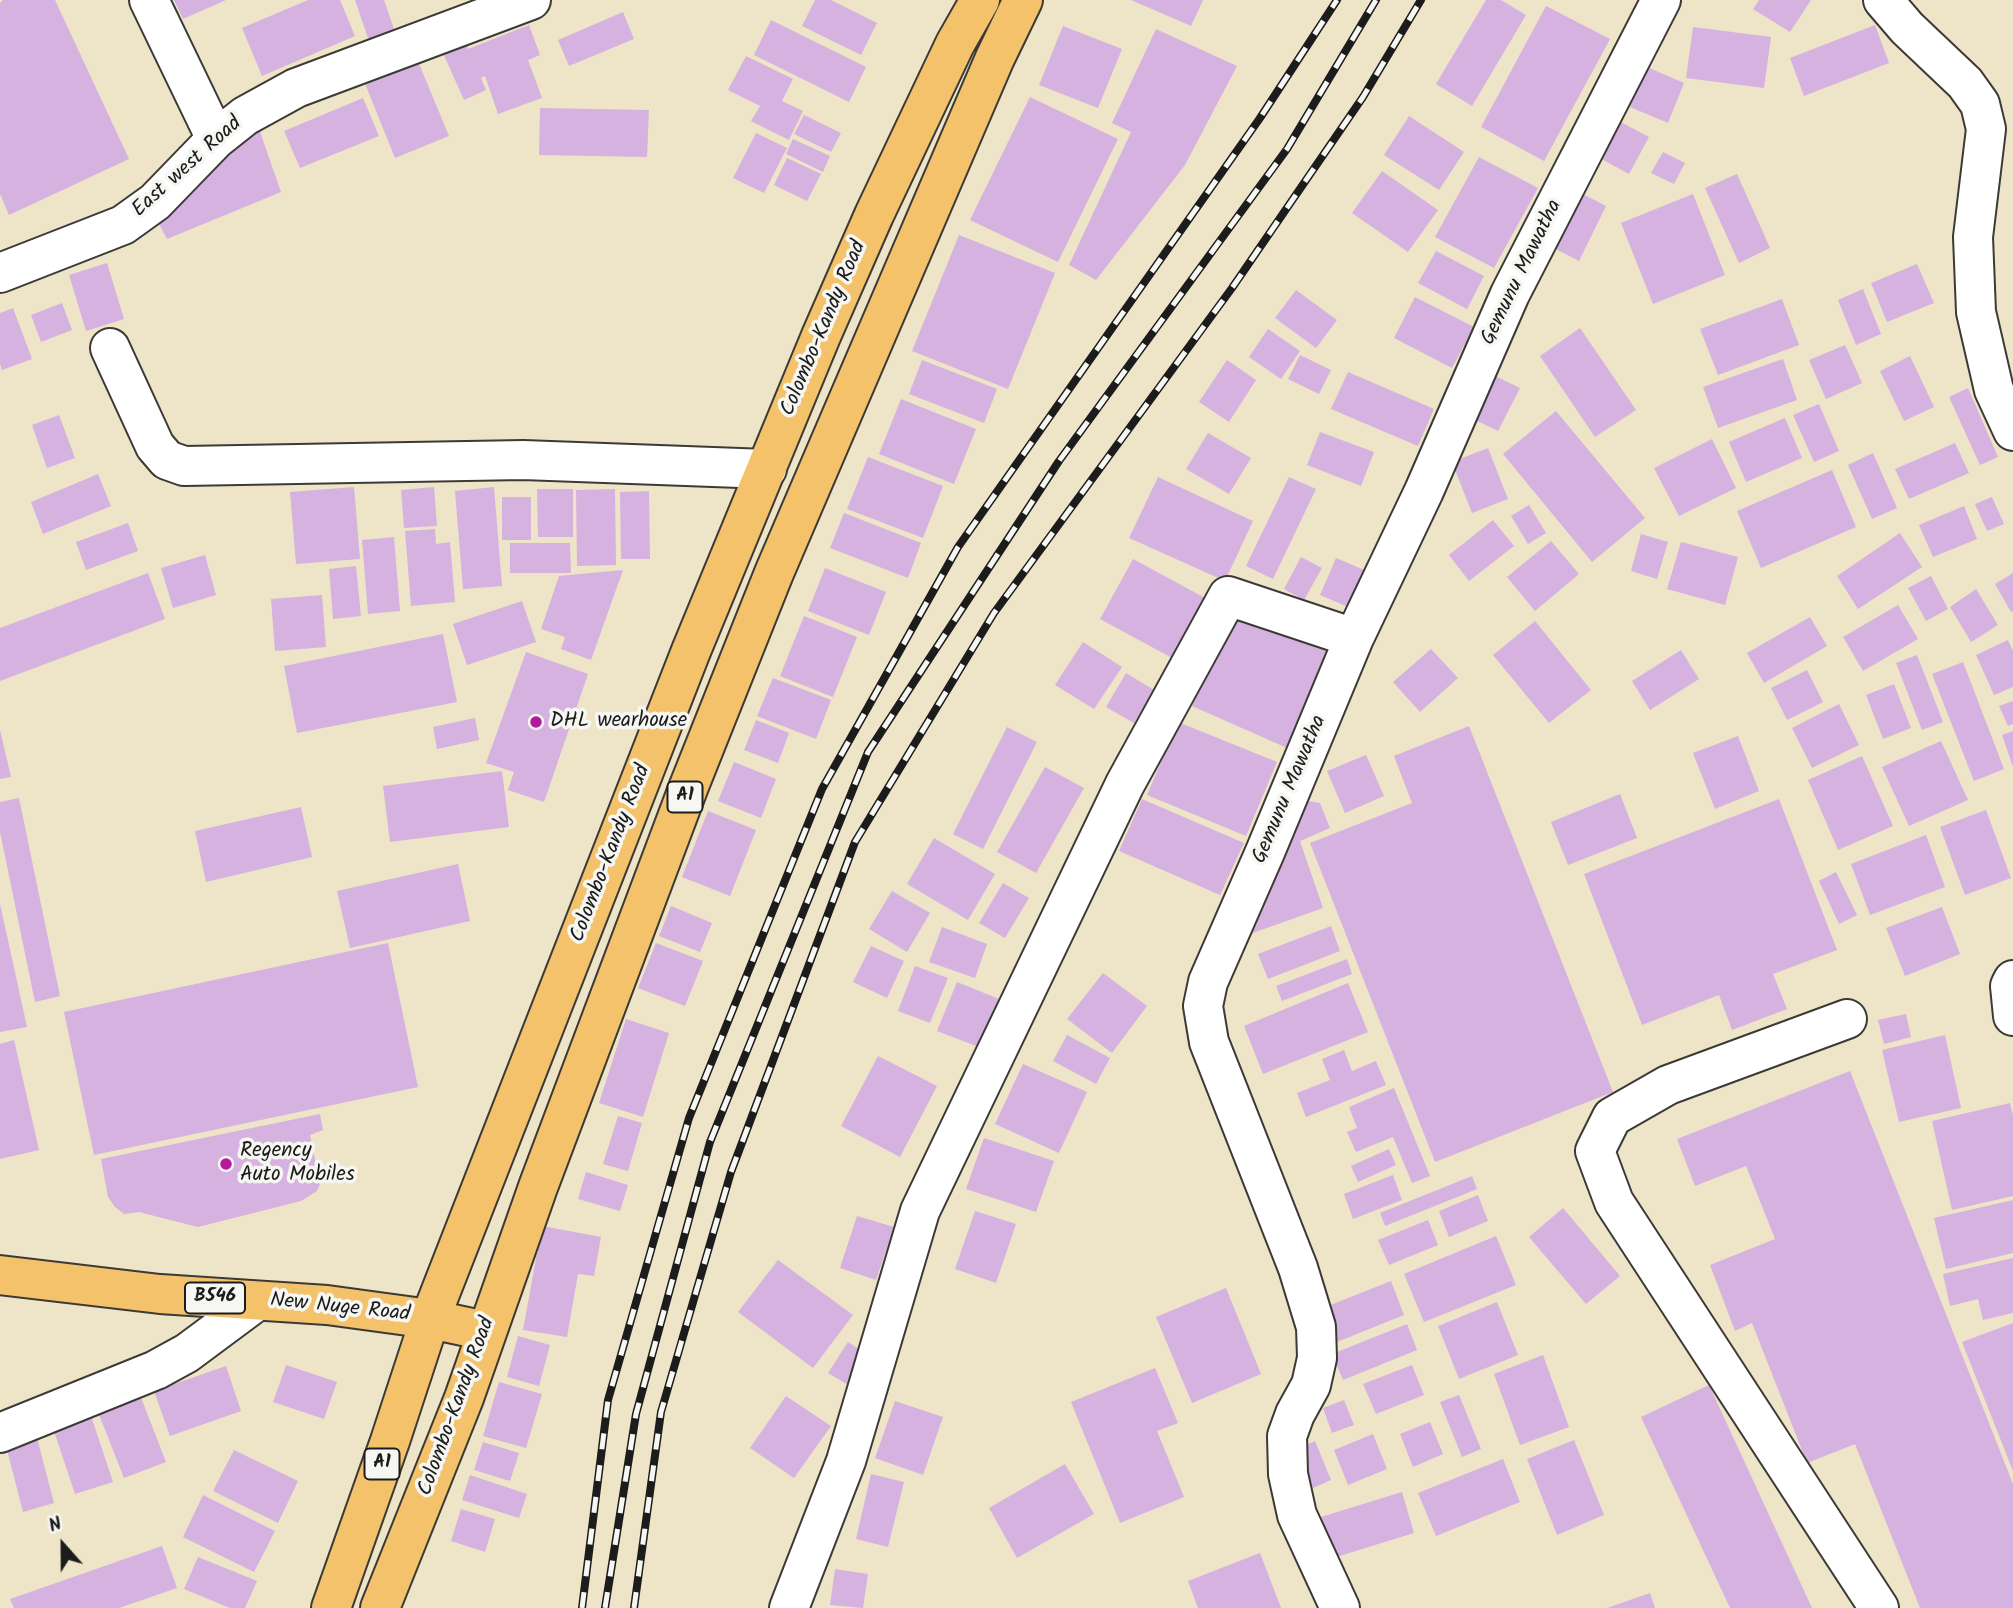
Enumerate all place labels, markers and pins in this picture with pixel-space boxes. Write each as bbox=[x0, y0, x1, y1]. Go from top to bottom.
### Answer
place label: DHL wearhouse bbox=[550, 709, 687, 735]
marker: DHL wearhouse bbox=[528, 714, 544, 730]
place label: Regency Auto Mobiles bbox=[240, 1139, 355, 1189]
marker: Regency Auto Mobiles bbox=[218, 1156, 234, 1172]

